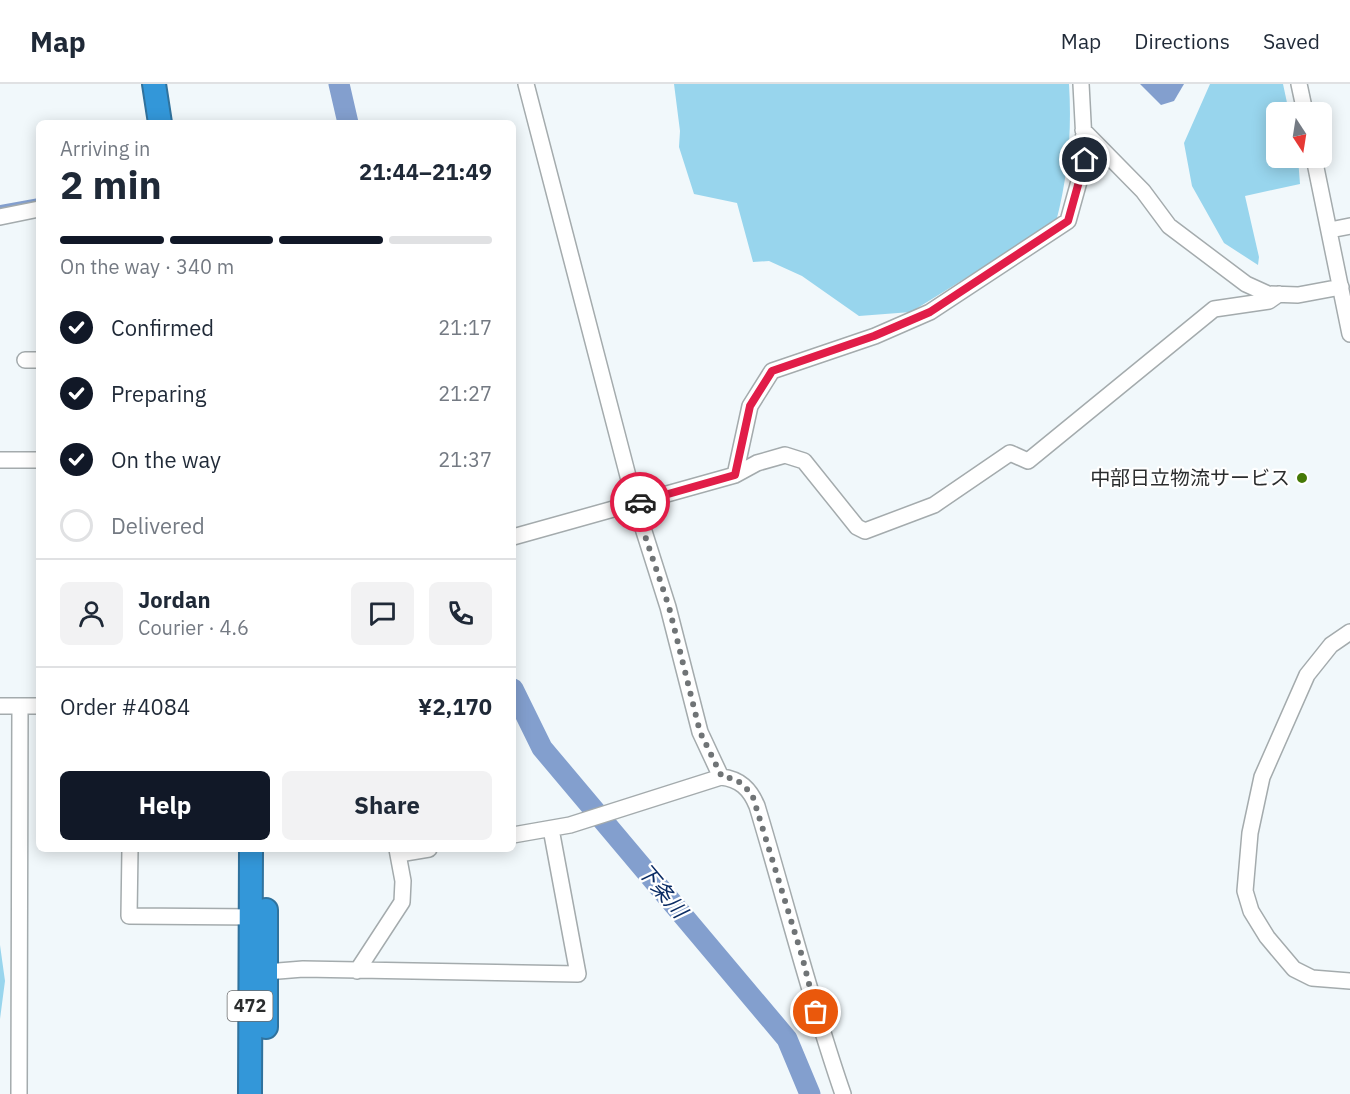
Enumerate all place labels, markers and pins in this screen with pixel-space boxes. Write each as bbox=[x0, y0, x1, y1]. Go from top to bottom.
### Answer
pin bbox=[1059, 134, 1110, 185]
place label: 中部日立物流サービス bbox=[1090, 464, 1290, 491]
marker: 中部日立物流サービス bbox=[1295, 471, 1309, 485]
pin bbox=[790, 986, 841, 1037]

